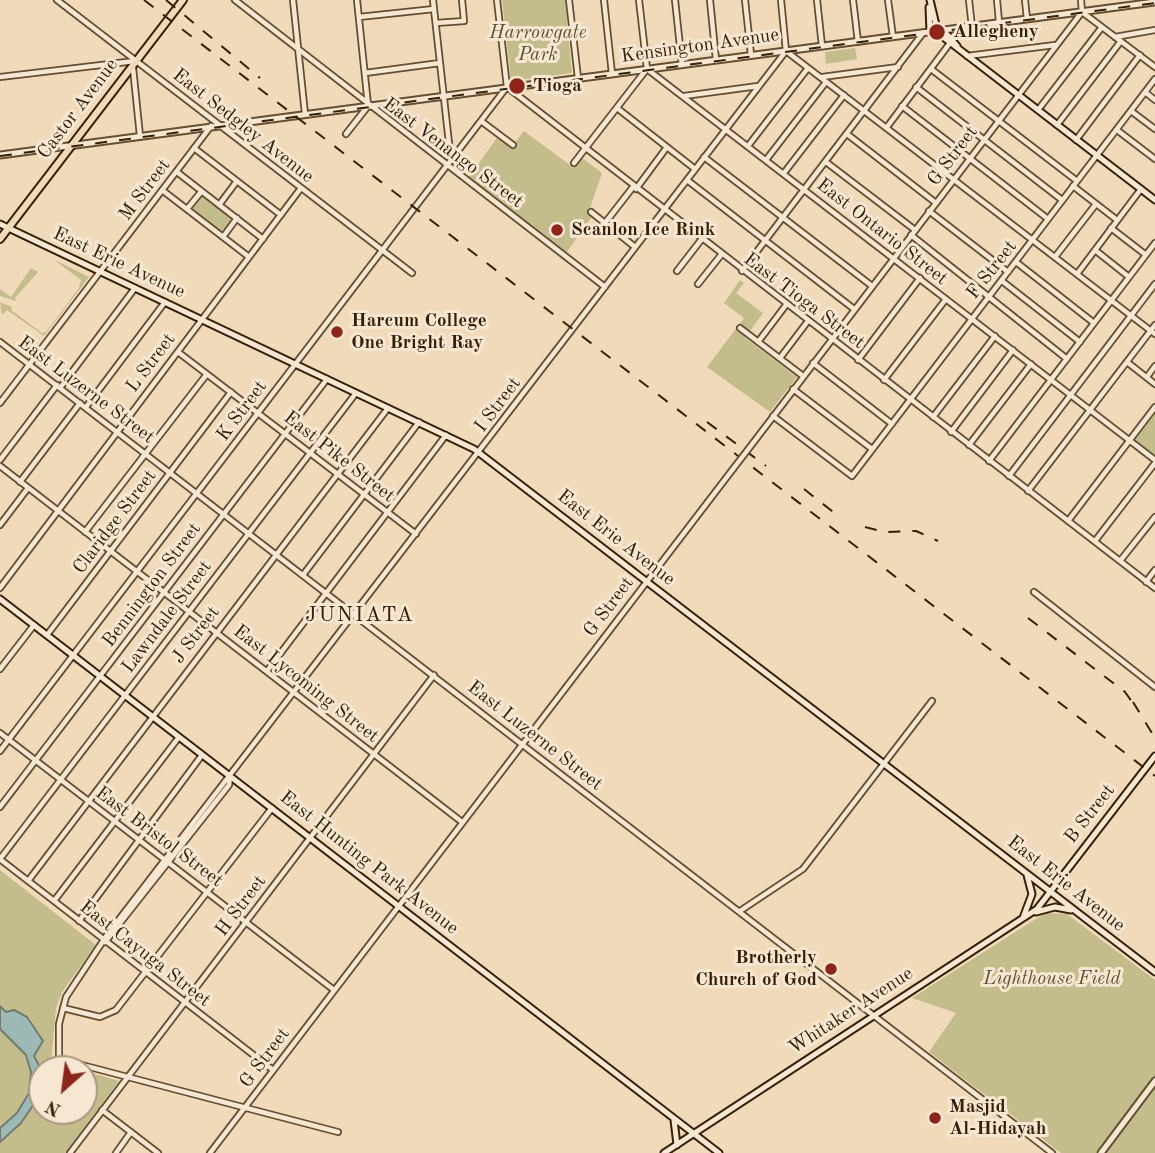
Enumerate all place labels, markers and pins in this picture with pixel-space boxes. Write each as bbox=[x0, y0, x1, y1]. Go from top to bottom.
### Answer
place label: Allegheny bbox=[953, 21, 1039, 43]
marker: Allegheny bbox=[927, 22, 947, 42]
place label: Tioga bbox=[533, 75, 582, 97]
marker: Tioga bbox=[507, 76, 527, 96]
place label: Scanlon Ice Rink bbox=[571, 219, 715, 241]
marker: Scanlon Ice Rink bbox=[549, 222, 565, 238]
place label: Harcum College One Bright Ray bbox=[351, 310, 487, 354]
marker: Harcum College One Bright Ray bbox=[329, 324, 345, 340]
place label: Brotherly Church of God bbox=[695, 947, 817, 991]
marker: Brotherly Church of God bbox=[823, 961, 839, 977]
place label: Masjid Al-Hidayah bbox=[949, 1096, 1046, 1140]
marker: Masjid Al-Hidayah bbox=[927, 1110, 943, 1126]

